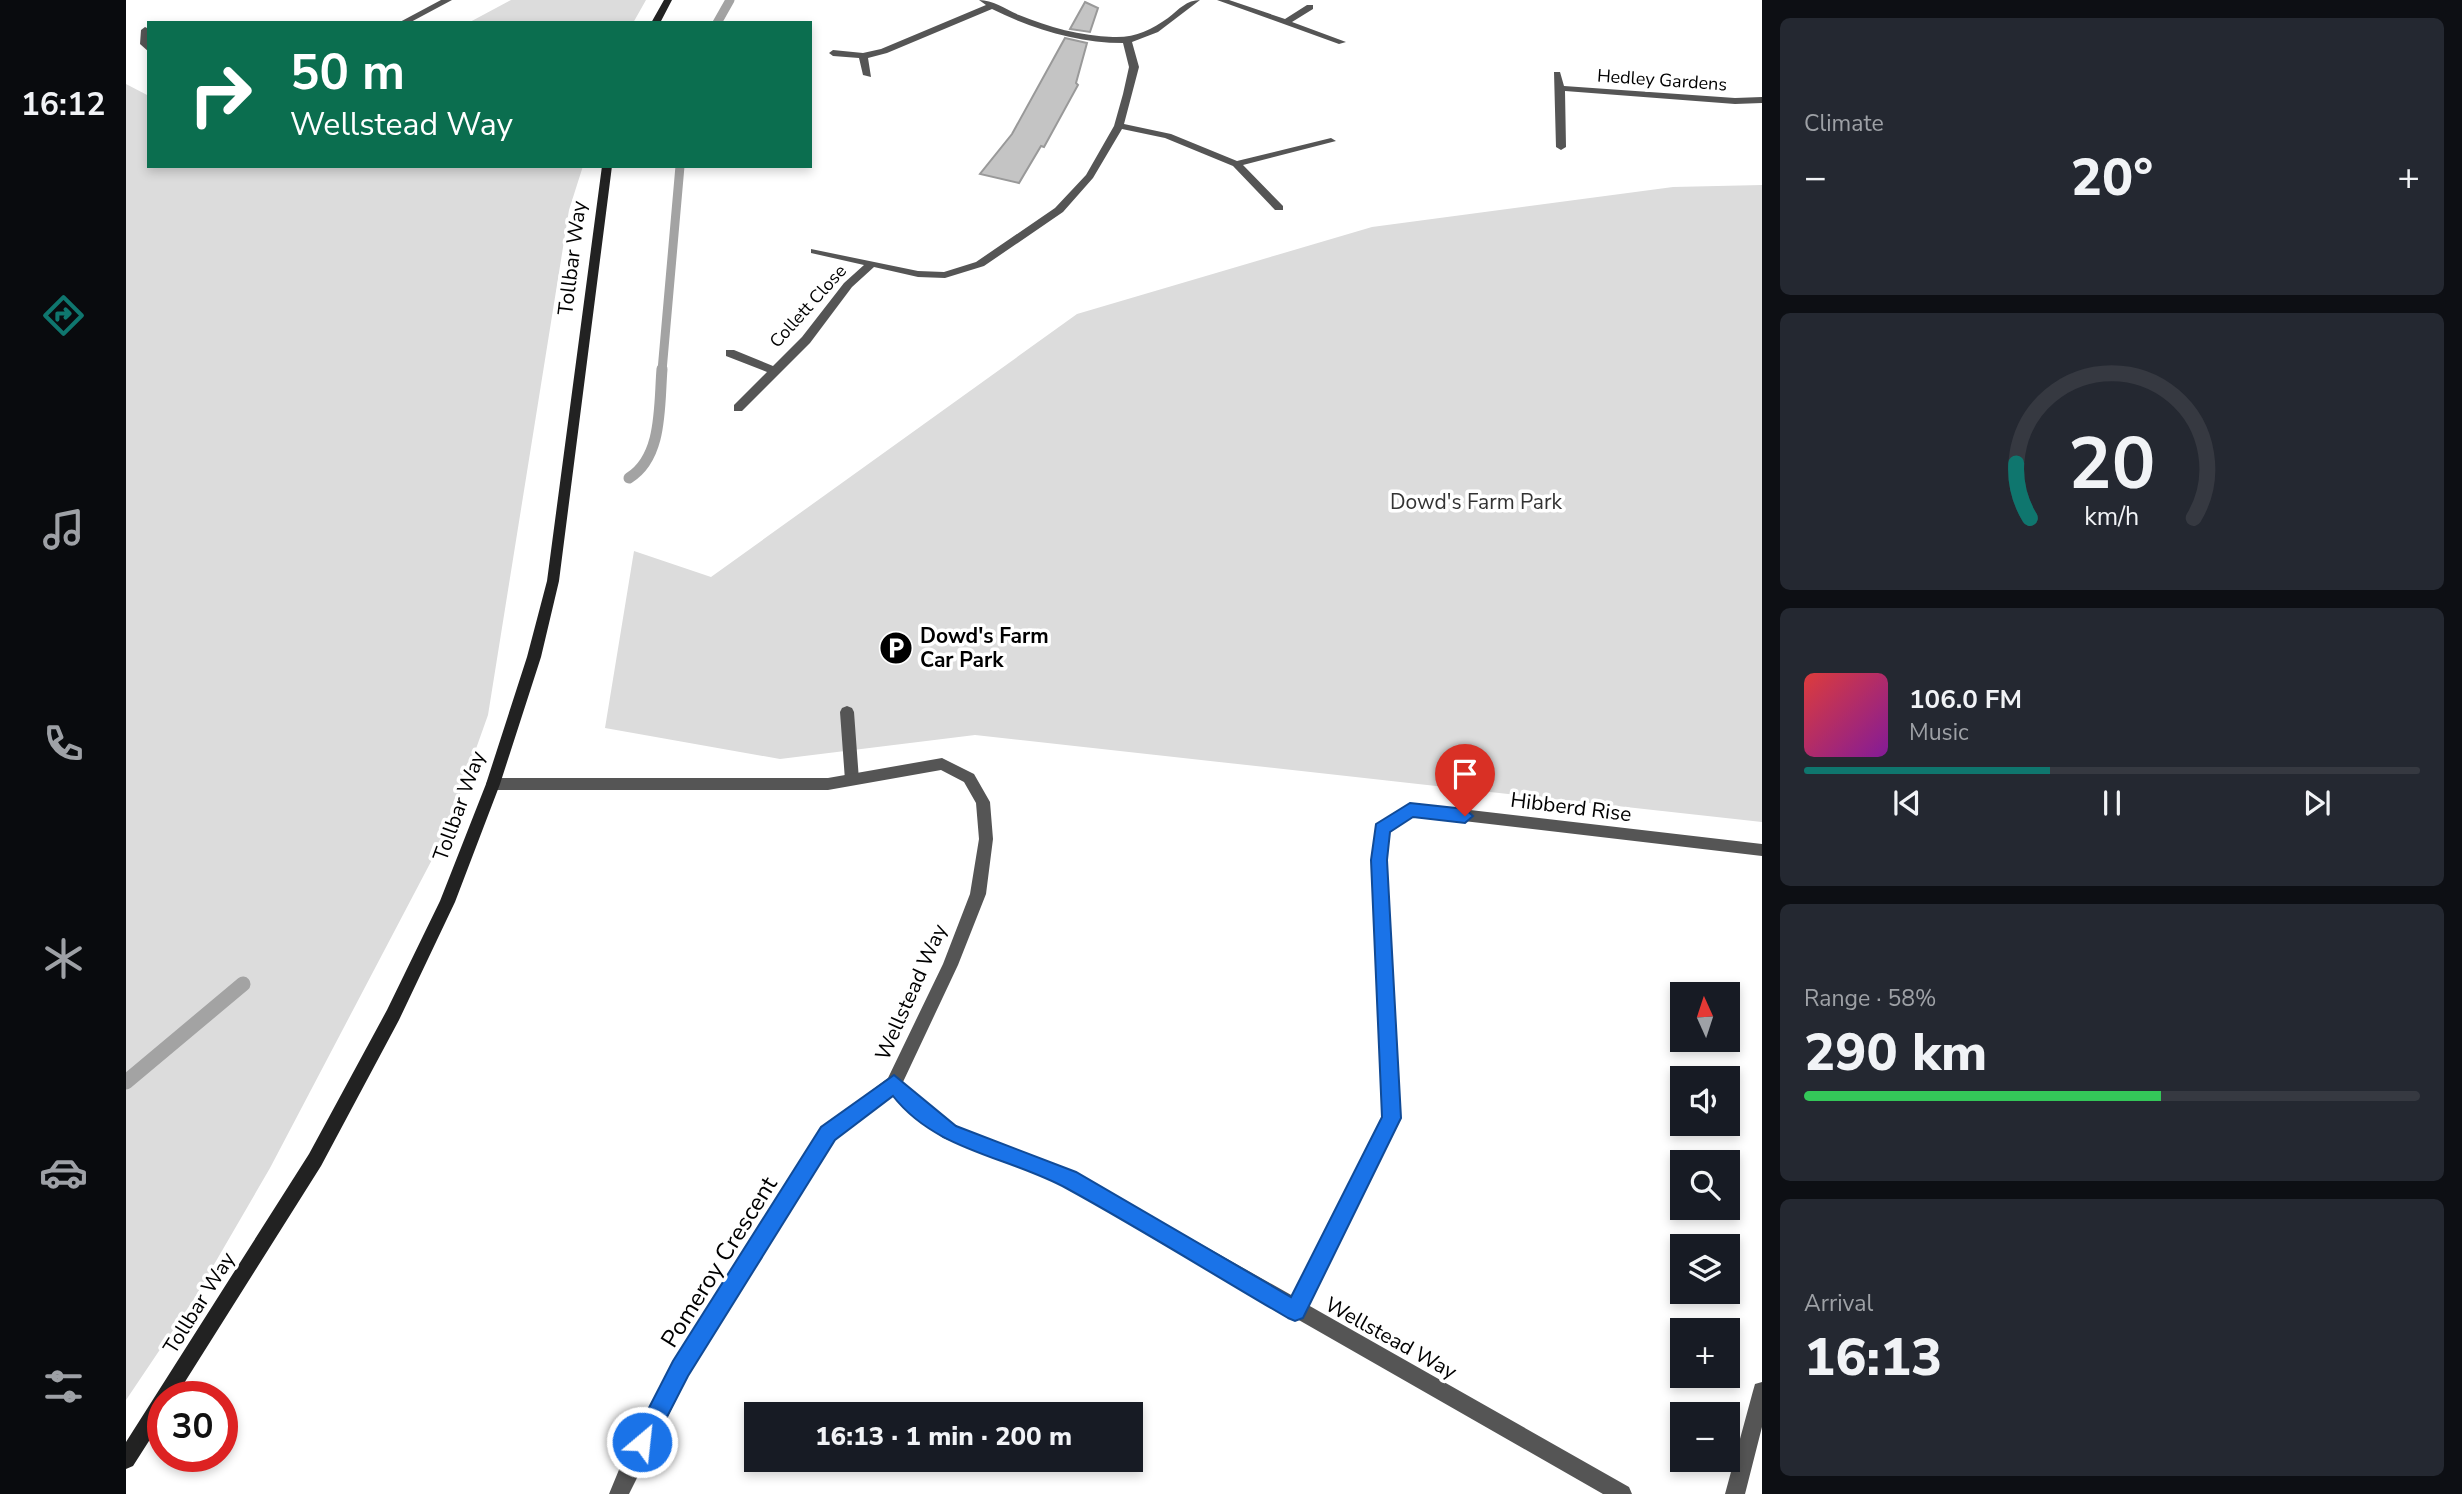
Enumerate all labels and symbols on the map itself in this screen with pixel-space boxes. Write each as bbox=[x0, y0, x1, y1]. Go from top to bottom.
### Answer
street label: Hedley Gardens bbox=[1596, 63, 1728, 97]
street label: Tollbar Way bbox=[551, 199, 593, 317]
street label: Collett Close bbox=[764, 259, 852, 353]
park label: Dowd's Farm Park bbox=[1390, 488, 1563, 516]
place label: Dowd's Farm Car Park bbox=[920, 622, 1049, 674]
parking icon: Dowd's Farm Car Park bbox=[877, 629, 915, 667]
pin bbox=[1435, 744, 1495, 816]
street label: Tollbar Way bbox=[426, 747, 492, 865]
street label: Hibberd Rise bbox=[1509, 786, 1633, 828]
street label: Wellstead Way bbox=[868, 919, 954, 1065]
north arrow bbox=[1670, 982, 1740, 1052]
street label: Pomeroy Crescent bbox=[653, 1170, 785, 1354]
street label: Tollbar Way bbox=[157, 1247, 241, 1359]
street label: Wellstead Way bbox=[1320, 1290, 1462, 1386]
speed limit sign: 30 bbox=[147, 1381, 238, 1472]
position arrow bbox=[605, 1405, 679, 1479]

